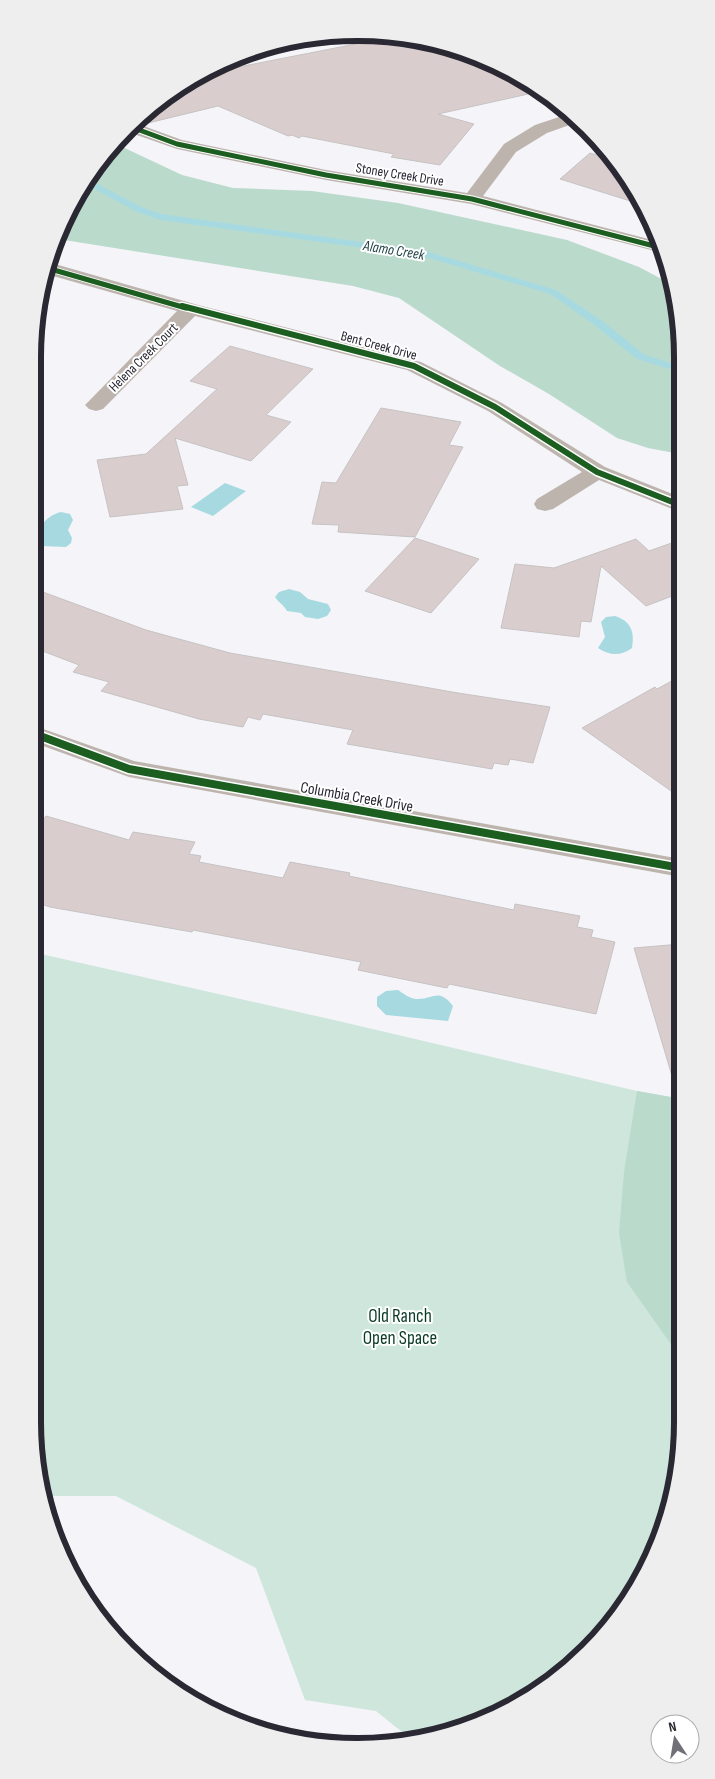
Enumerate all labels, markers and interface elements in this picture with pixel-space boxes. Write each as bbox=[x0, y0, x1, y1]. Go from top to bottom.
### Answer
street label: Stoney Creek Drive bbox=[355, 159, 445, 190]
water label: Alamo Creek bbox=[361, 236, 426, 265]
street label: Helena Creek Court bbox=[105, 319, 181, 395]
street label: Bent Creek Drive bbox=[339, 327, 419, 364]
street label: Columbia Creek Drive bbox=[299, 778, 415, 817]
park label: Old Ranch Open Space bbox=[363, 1305, 437, 1350]
north arrow bbox=[650, 1714, 700, 1764]
text: N bbox=[667, 1718, 678, 1736]

